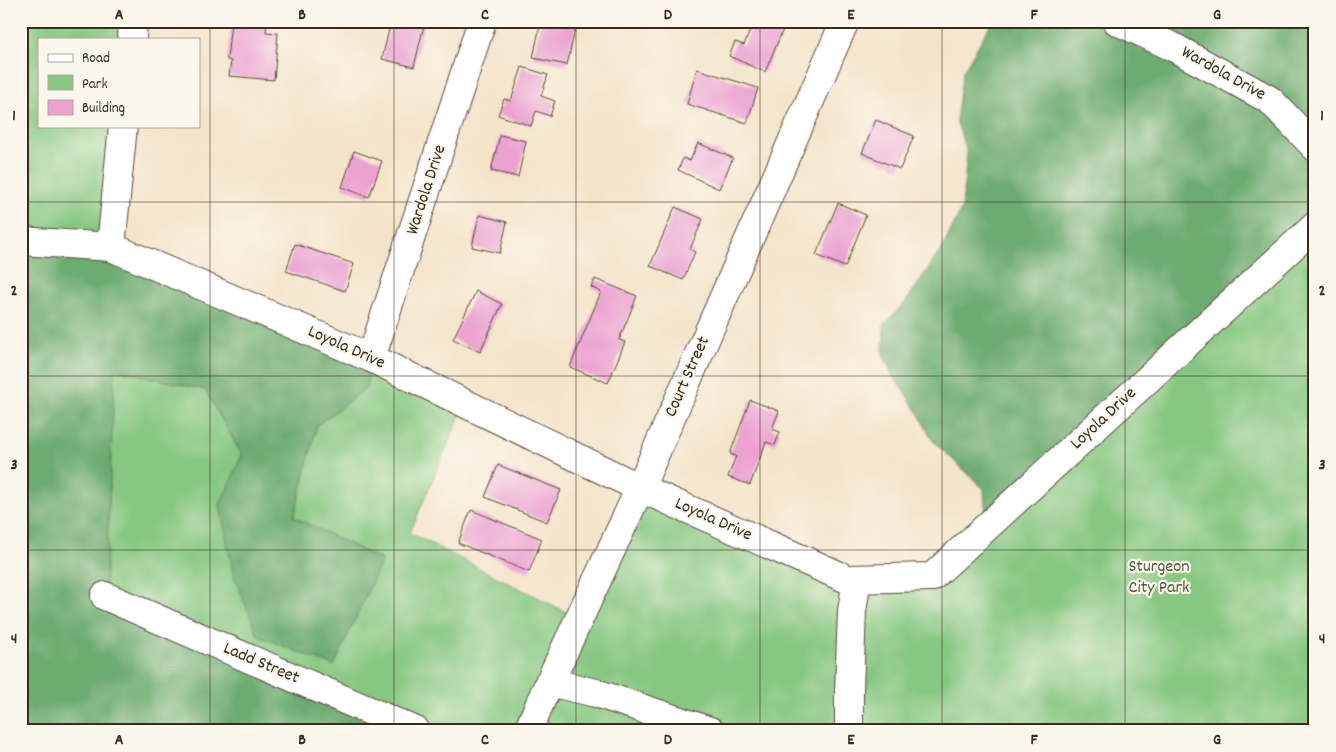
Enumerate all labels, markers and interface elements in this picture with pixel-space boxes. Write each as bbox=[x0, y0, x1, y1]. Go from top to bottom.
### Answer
text: A bbox=[115, 4, 124, 27]
text: B bbox=[298, 4, 306, 27]
text: C bbox=[481, 4, 489, 27]
text: D bbox=[664, 4, 673, 27]
text: E bbox=[847, 4, 855, 27]
text: F bbox=[1030, 4, 1038, 27]
text: G bbox=[1213, 4, 1221, 27]
legend bbox=[38, 38, 200, 128]
street label: Wardola Drive bbox=[1176, 40, 1270, 108]
text: Road bbox=[82, 48, 110, 70]
text: Park bbox=[82, 74, 108, 96]
text: Building bbox=[82, 98, 125, 120]
text: 1 bbox=[12, 105, 16, 128]
text: 1 bbox=[1320, 105, 1324, 128]
street label: Wardola Drive bbox=[401, 142, 453, 238]
text: 2 bbox=[11, 280, 18, 303]
text: 2 bbox=[1319, 280, 1326, 303]
street label: Loyola Drive bbox=[303, 320, 389, 376]
street label: Court Street bbox=[659, 332, 717, 421]
street label: Loyola Drive bbox=[1065, 382, 1143, 456]
text: 3 bbox=[10, 454, 18, 477]
text: 3 bbox=[1318, 454, 1326, 477]
street label: Loyola Drive bbox=[670, 492, 756, 548]
park label: Sturgeon City Park bbox=[1128, 555, 1190, 601]
text: 4 bbox=[11, 628, 17, 651]
text: 4 bbox=[1319, 628, 1325, 651]
street label: Ladd Street bbox=[219, 637, 303, 691]
text: A bbox=[115, 729, 124, 752]
text: B bbox=[298, 729, 306, 752]
text: C bbox=[481, 729, 489, 752]
text: D bbox=[664, 729, 673, 752]
text: E bbox=[847, 729, 855, 752]
text: F bbox=[1030, 729, 1038, 752]
text: G bbox=[1213, 729, 1221, 752]

